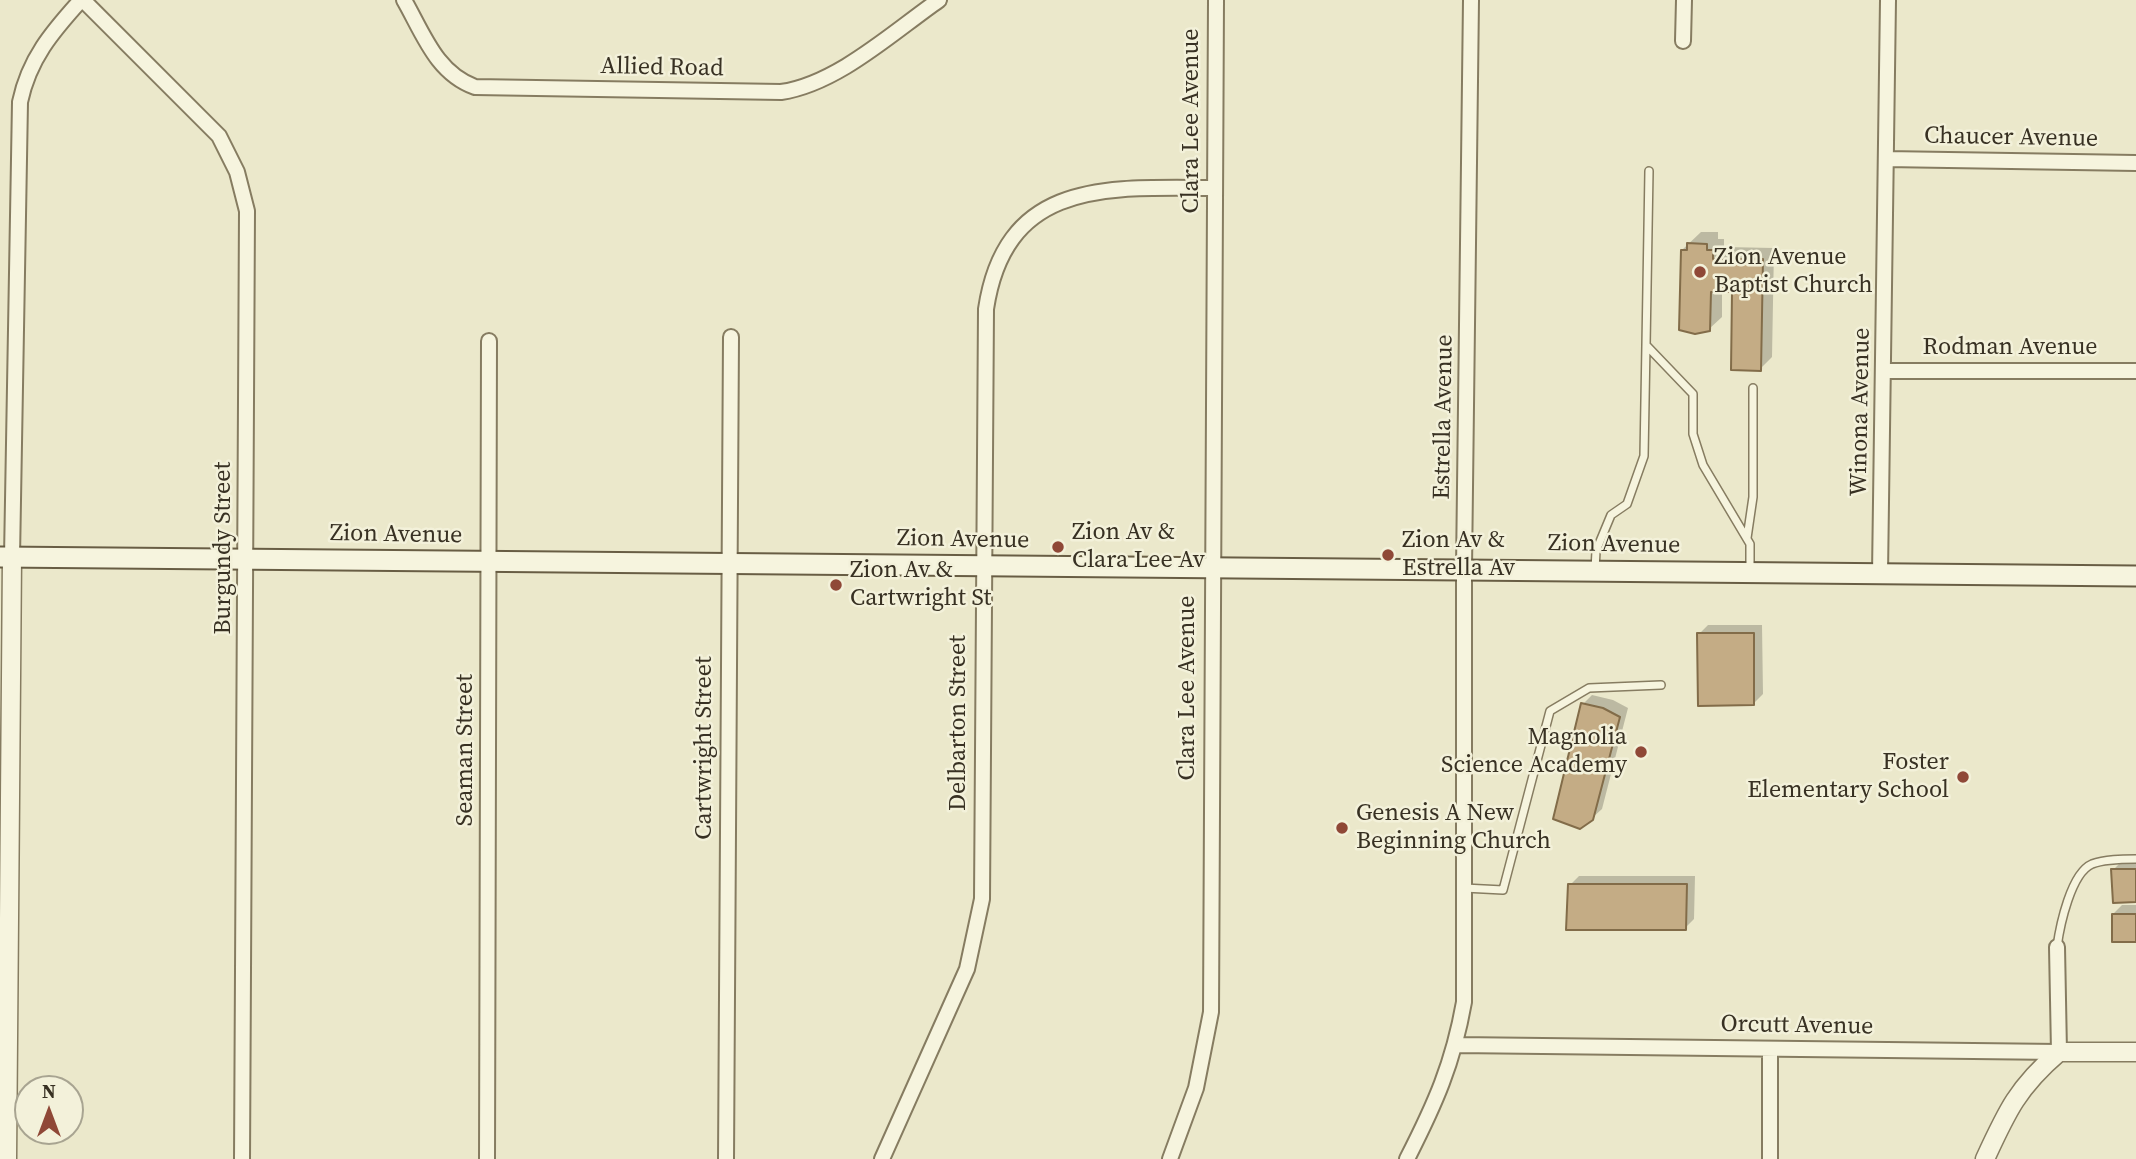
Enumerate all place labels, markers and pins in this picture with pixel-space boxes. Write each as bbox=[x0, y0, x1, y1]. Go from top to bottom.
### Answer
place label: Zion Avenue Baptist Church bbox=[1714, 244, 1873, 300]
marker: Zion Avenue Baptist Church bbox=[1692, 264, 1708, 280]
place label: Zion Av & Clara Lee Av bbox=[1072, 519, 1205, 575]
place label: Zion Av & Estrella Av bbox=[1402, 527, 1515, 583]
marker: Zion Av & Clara Lee Av bbox=[1050, 539, 1066, 555]
marker: Zion Av & Estrella Av bbox=[1380, 547, 1396, 563]
place label: Zion Av & Cartwright St bbox=[850, 557, 991, 613]
marker: Zion Av & Cartwright St bbox=[828, 577, 844, 593]
place label: Magnolia Science Academy bbox=[1441, 724, 1627, 780]
marker: Magnolia Science Academy bbox=[1633, 744, 1649, 760]
place label: Foster Elementary School bbox=[1747, 749, 1949, 805]
marker: Foster Elementary School bbox=[1955, 769, 1971, 785]
place label: Genesis A New Beginning Church bbox=[1356, 800, 1551, 856]
marker: Genesis A New Beginning Church bbox=[1334, 820, 1350, 836]

